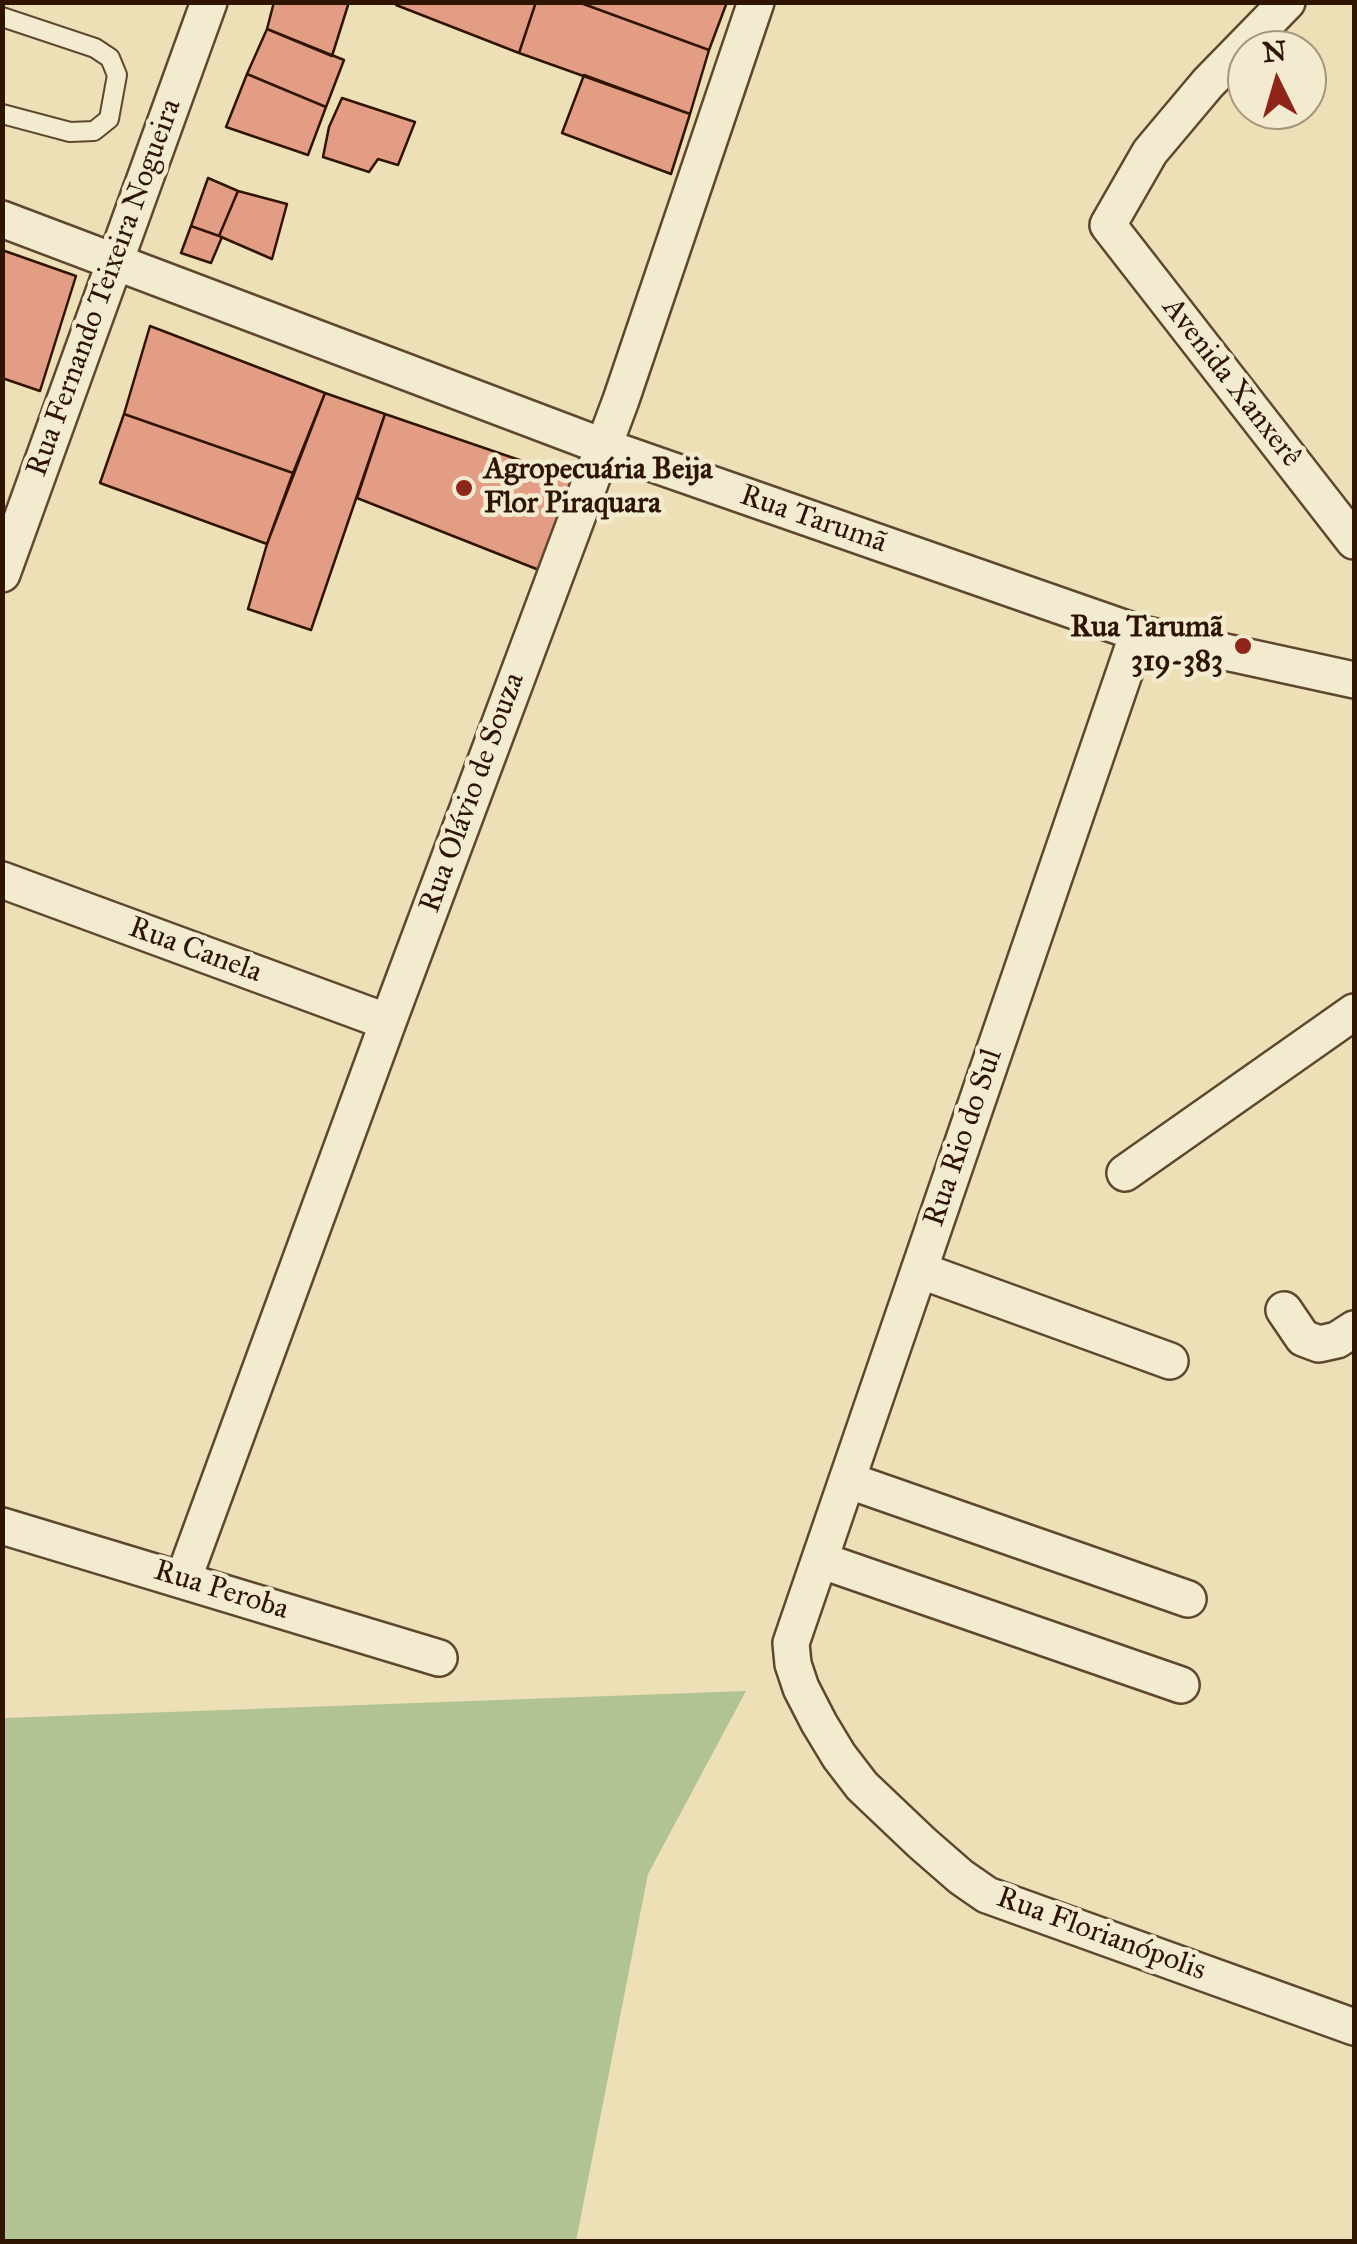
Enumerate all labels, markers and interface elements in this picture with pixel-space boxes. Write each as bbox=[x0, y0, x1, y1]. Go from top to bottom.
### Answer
north arrow bbox=[1227, 30, 1327, 130]
text: N bbox=[1261, 33, 1288, 70]
street label: Rua Fernando Teixeira Nogueira bbox=[20, 94, 190, 482]
street label: Avenida Xanxerê bbox=[1154, 291, 1308, 475]
place label: Agropecuária Beija Flor Piraquara bbox=[484, 453, 713, 524]
marker: Agropecuária Beija Flor Piraquara bbox=[453, 477, 475, 499]
street label: Rua Tarumã bbox=[735, 478, 891, 562]
place label: Rua Tarumã 319-383 bbox=[1070, 611, 1223, 682]
marker: Rua Tarumã 319-383 bbox=[1232, 635, 1254, 657]
street label: Rua Olávio de Souza bbox=[413, 668, 533, 918]
street label: Rua Canela bbox=[124, 910, 266, 992]
street label: Rua Rio do Sul bbox=[917, 1045, 1011, 1231]
street label: Rua Peroba bbox=[149, 1554, 293, 1628]
street label: Rua Florianópolis bbox=[991, 1880, 1211, 1990]

